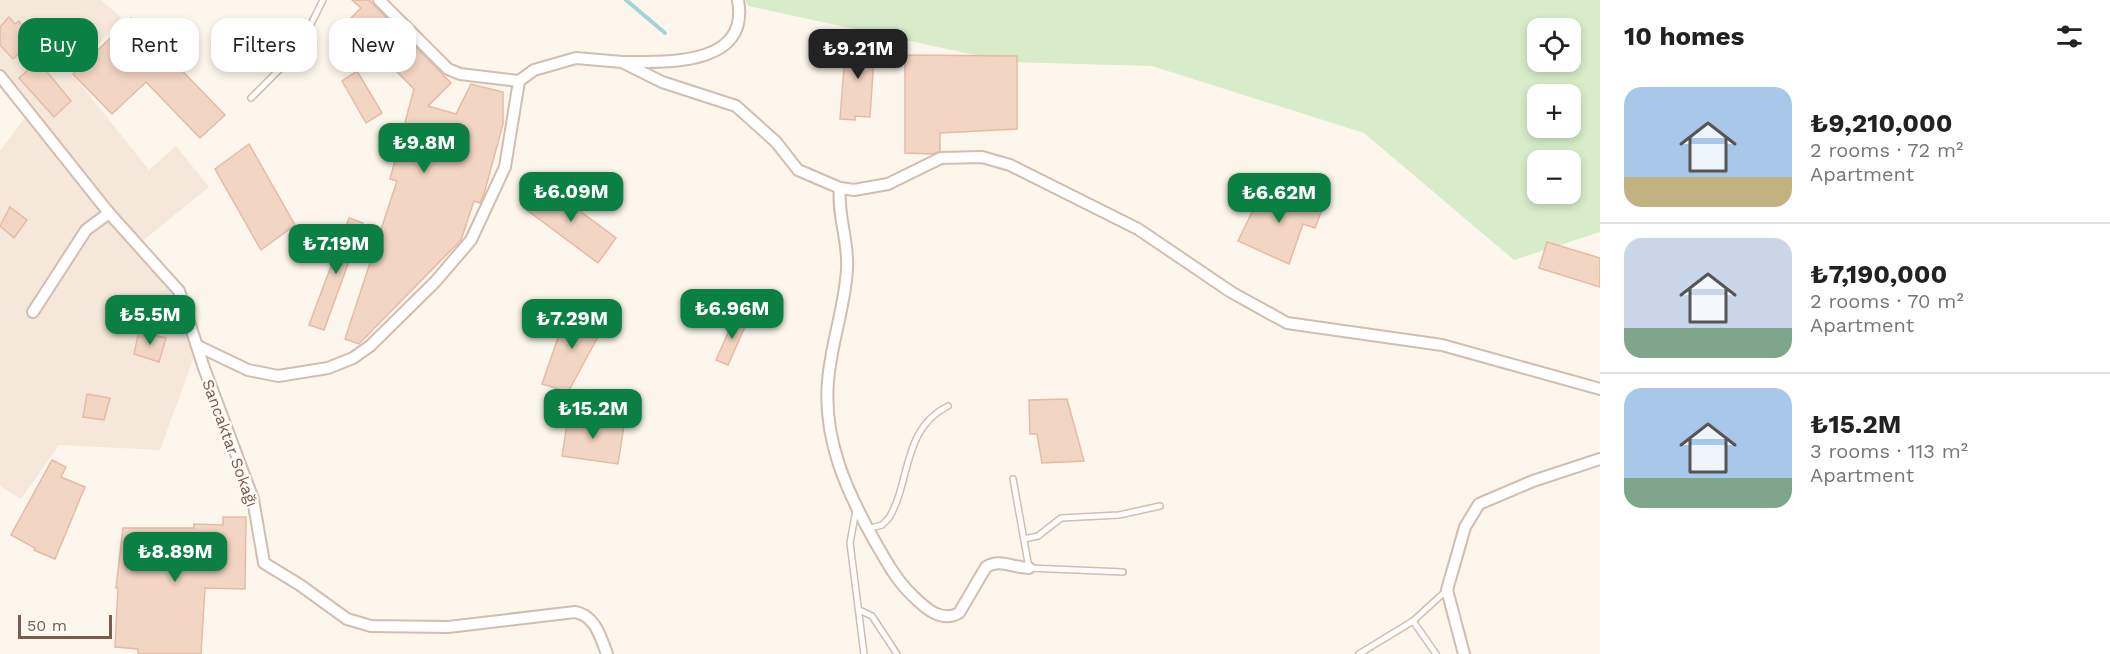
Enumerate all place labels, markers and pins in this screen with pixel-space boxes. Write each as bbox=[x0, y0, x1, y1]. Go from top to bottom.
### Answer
pin: ₺9.21M bbox=[809, 29, 907, 80]
pin: ₺9.8M bbox=[382, 123, 466, 174]
pin: ₺6.09M bbox=[522, 172, 620, 223]
pin: ₺6.62M bbox=[1230, 173, 1328, 224]
pin: ₺7.19M bbox=[287, 224, 385, 275]
pin: ₺6.96M bbox=[683, 289, 781, 340]
pin: ₺5.5M bbox=[108, 295, 192, 346]
pin: ₺7.29M bbox=[523, 299, 621, 350]
pin: ₺15.2M bbox=[544, 389, 642, 440]
pin: ₺8.89M bbox=[126, 532, 224, 583]

